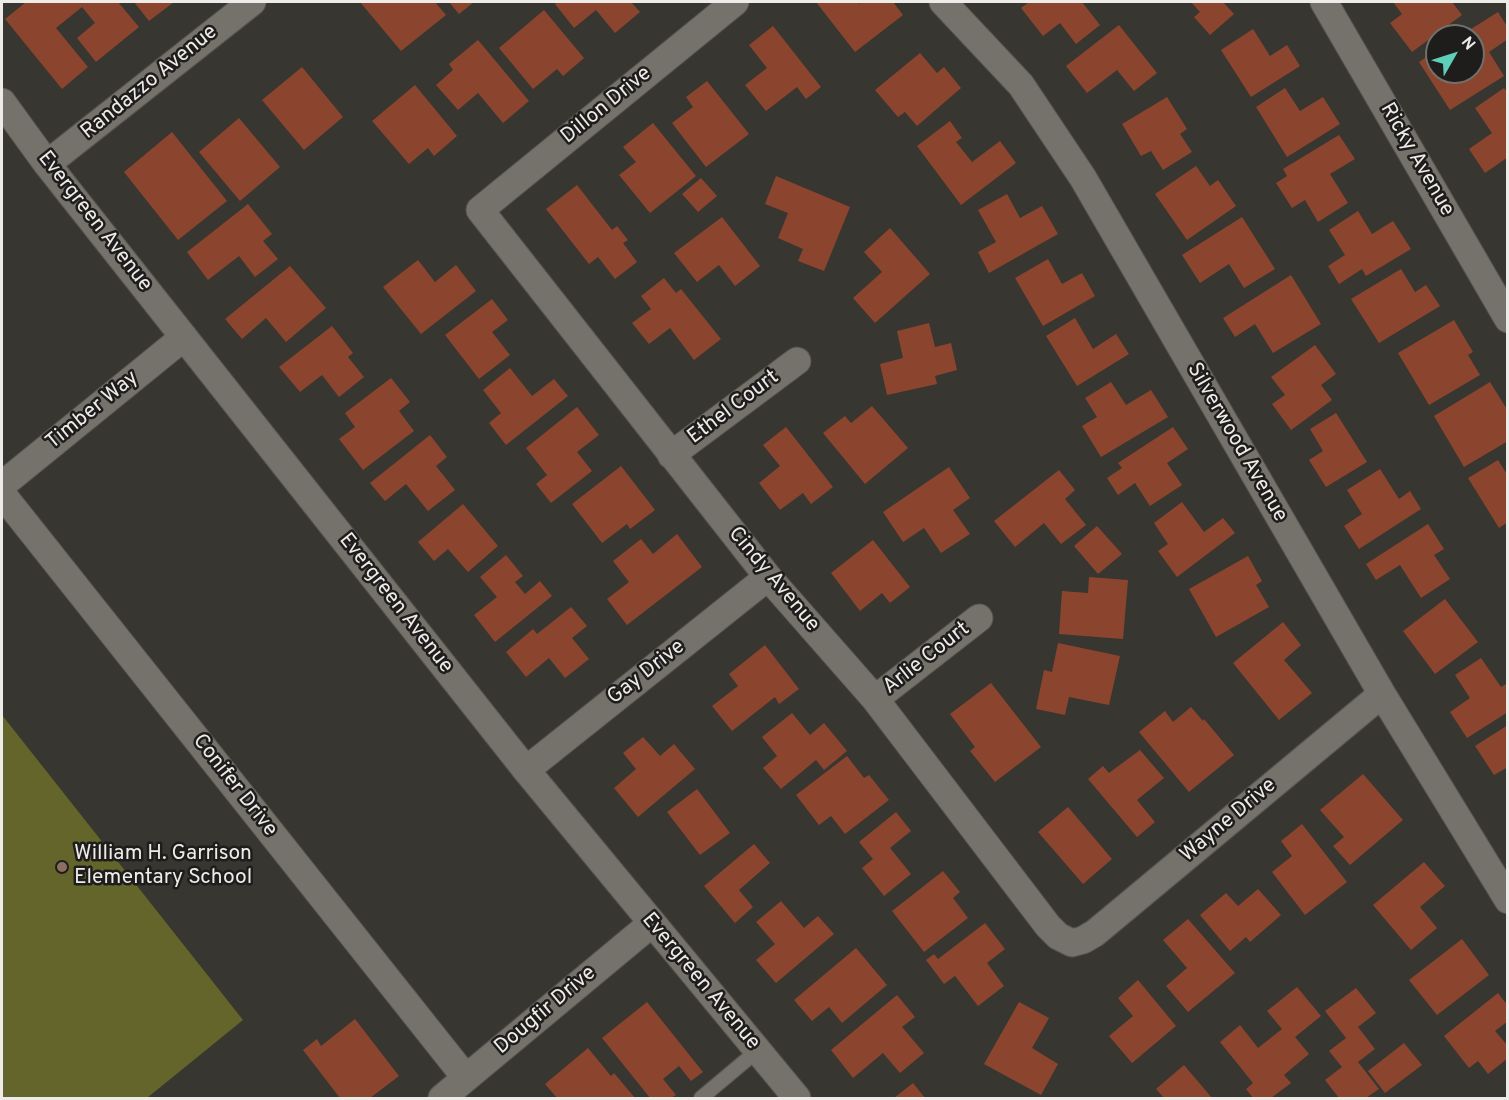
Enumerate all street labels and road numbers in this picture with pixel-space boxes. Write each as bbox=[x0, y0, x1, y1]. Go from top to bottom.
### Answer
street label: Randazzo Avenue bbox=[77, 20, 223, 146]
street label: Dillon Drive bbox=[557, 62, 657, 150]
street label: Ricky Avenue bbox=[1373, 99, 1459, 221]
street label: Evergreen Avenue bbox=[31, 147, 157, 297]
street label: Silverwood Avenue bbox=[1180, 359, 1292, 527]
street label: Timber Way bbox=[42, 366, 144, 456]
street label: Ethel Court bbox=[683, 366, 785, 450]
street label: Cindy Avenue bbox=[722, 522, 824, 638]
street label: Evergreen Avenue bbox=[332, 529, 458, 679]
street label: Arlie Court bbox=[879, 617, 975, 701]
street label: Gay Drive bbox=[603, 635, 691, 711]
street label: Conifer Drive bbox=[186, 730, 282, 842]
street label: Wayne Drive bbox=[1176, 774, 1282, 868]
street label: Evergreen Avenue bbox=[635, 908, 765, 1056]
street label: Dougfir Drive bbox=[490, 961, 602, 1061]

